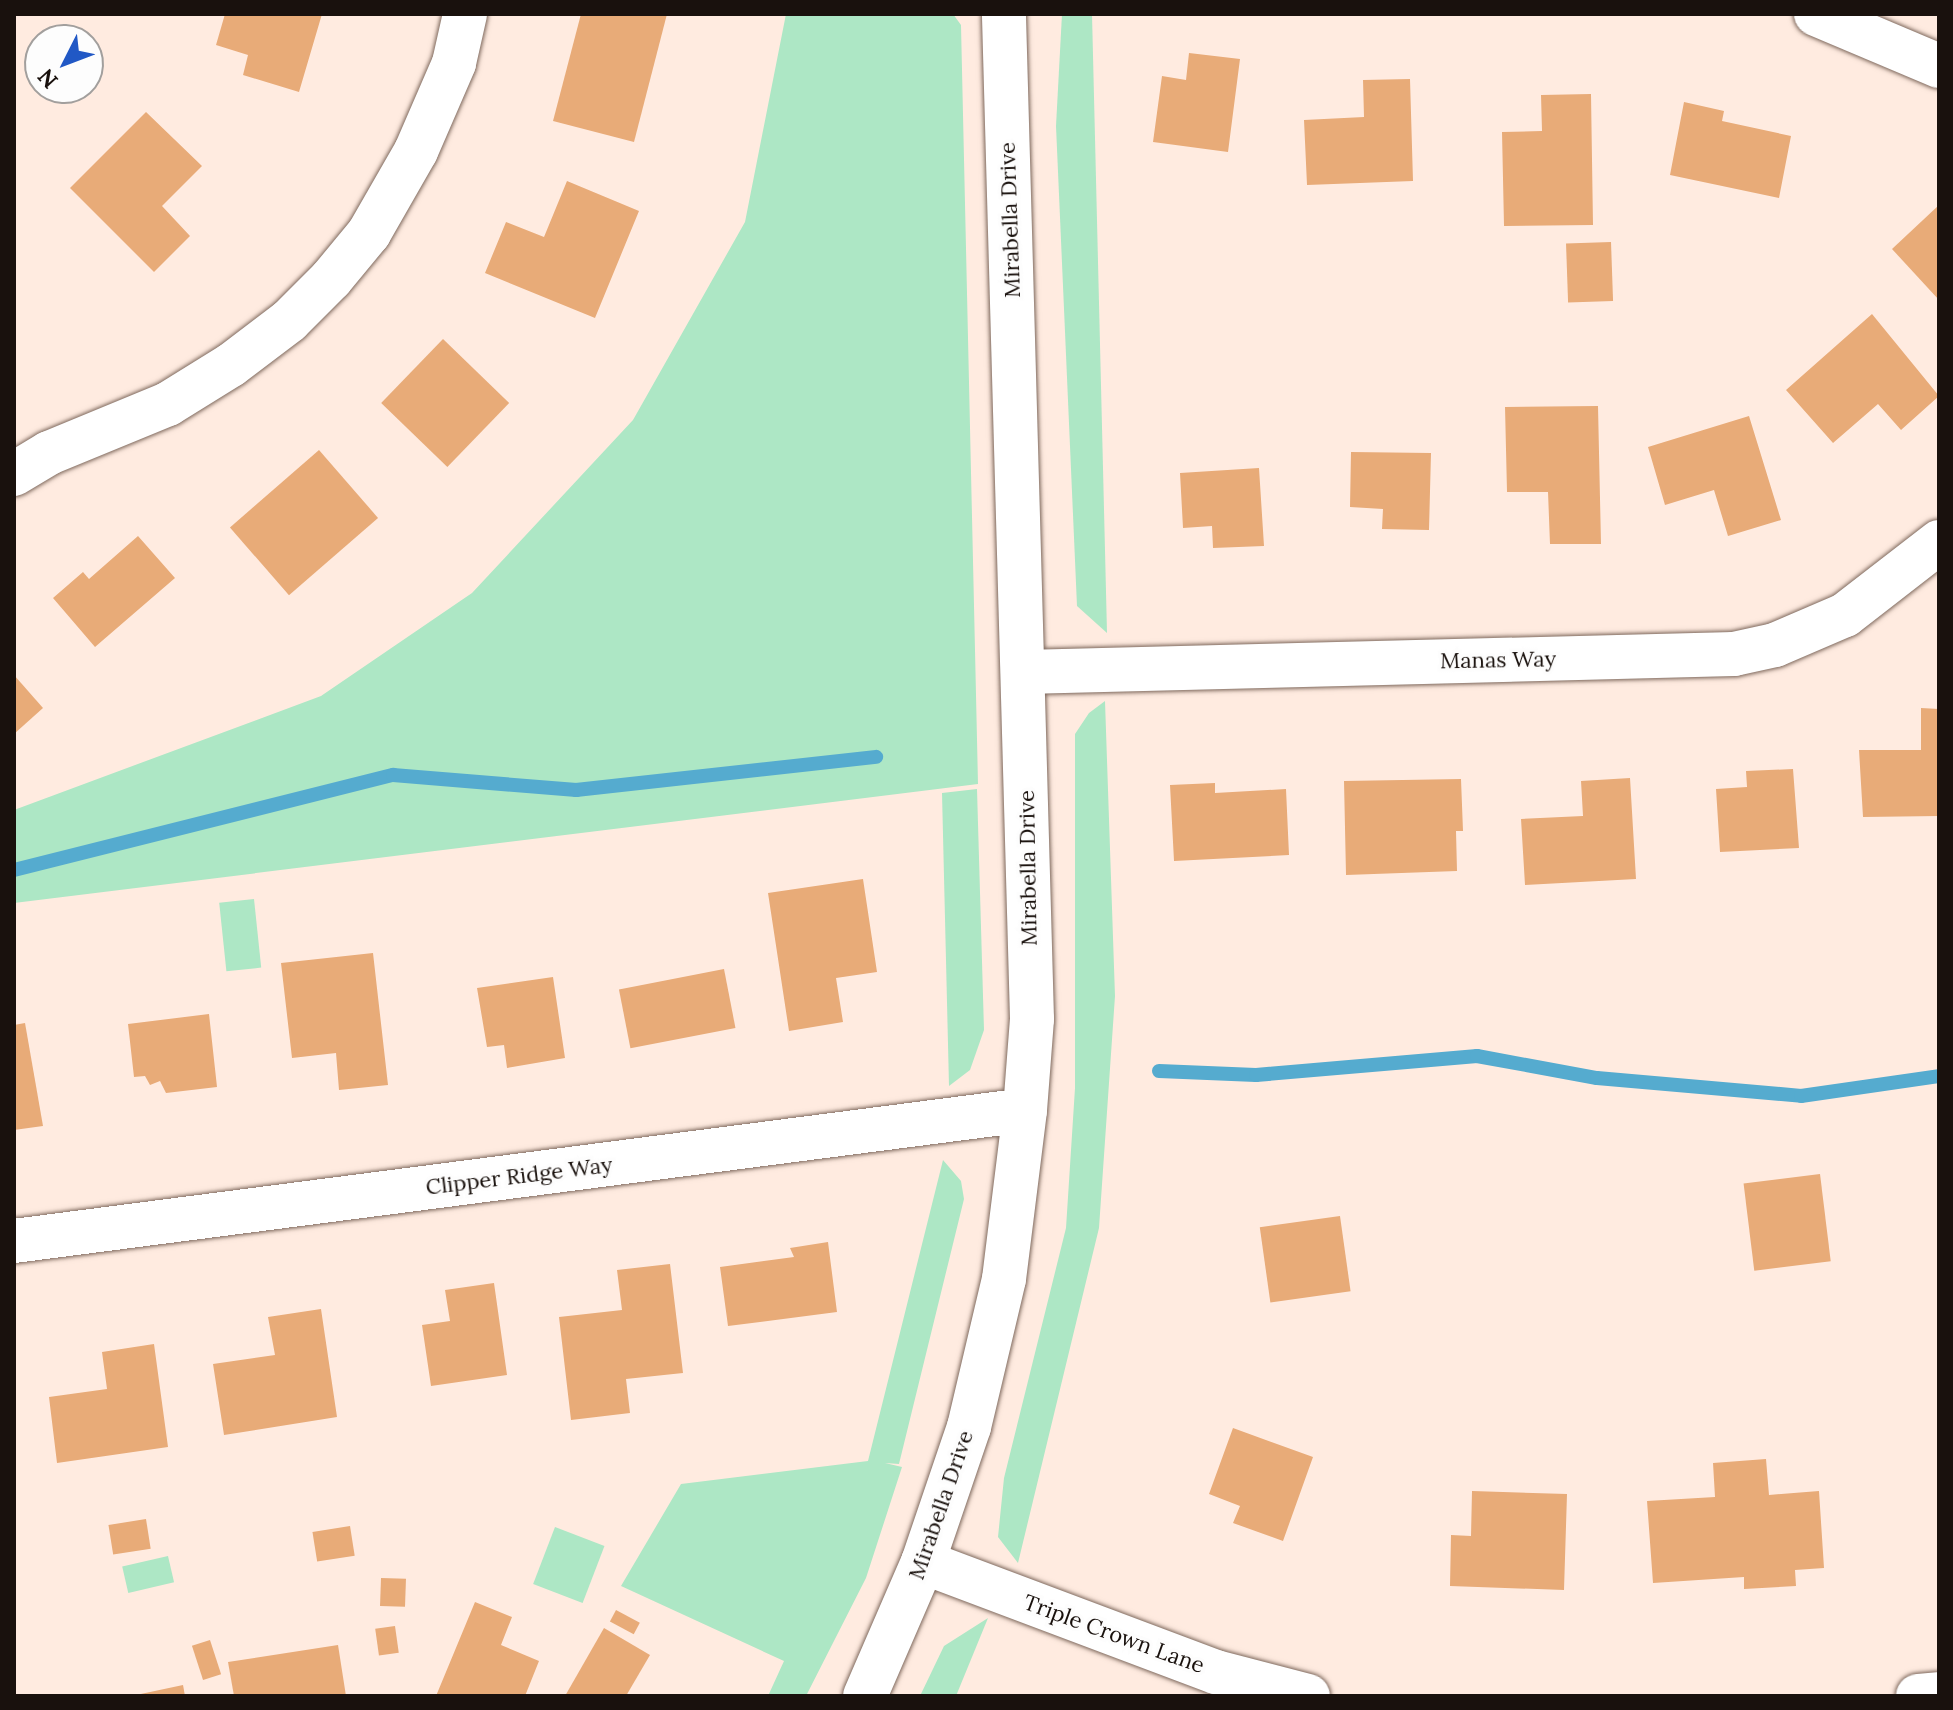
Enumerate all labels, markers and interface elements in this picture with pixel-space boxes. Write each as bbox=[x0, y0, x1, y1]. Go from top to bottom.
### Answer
north arrow bbox=[24, 24, 104, 104]
text: N bbox=[32, 63, 64, 94]
street label: Mirabella Drive bbox=[994, 142, 1026, 298]
street label: Manas Way bbox=[1440, 646, 1556, 674]
street label: Mirabella Drive bbox=[1013, 790, 1043, 946]
street label: Clipper Ridge Way bbox=[424, 1151, 614, 1201]
street label: Mirabella Drive bbox=[903, 1427, 979, 1583]
street label: Triple Crown Lane bbox=[1020, 1589, 1208, 1679]

